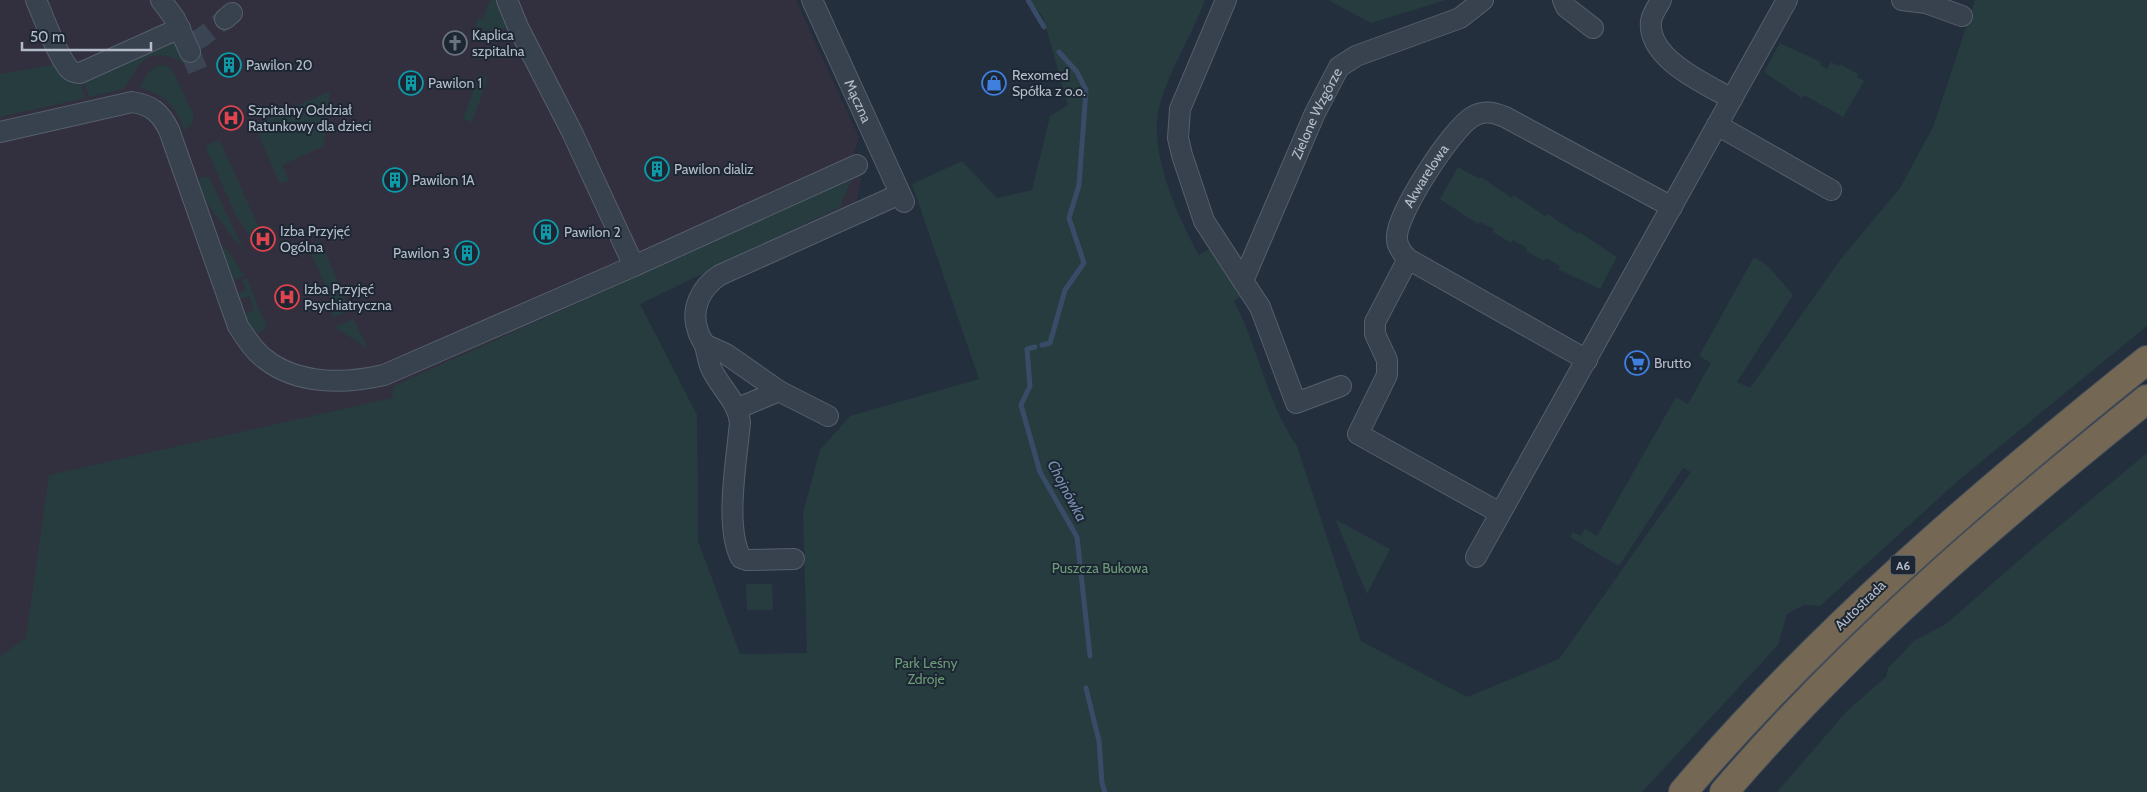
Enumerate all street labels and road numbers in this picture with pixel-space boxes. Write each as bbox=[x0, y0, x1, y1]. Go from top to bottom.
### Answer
street label: Zielone Wzgórze bbox=[1287, 65, 1346, 162]
street label: Mączna bbox=[840, 77, 876, 126]
street label: Akwarelowa bbox=[1399, 140, 1453, 211]
road number: A6 bbox=[1890, 556, 1916, 574]
street label: Autostrada bbox=[1831, 576, 1890, 634]

